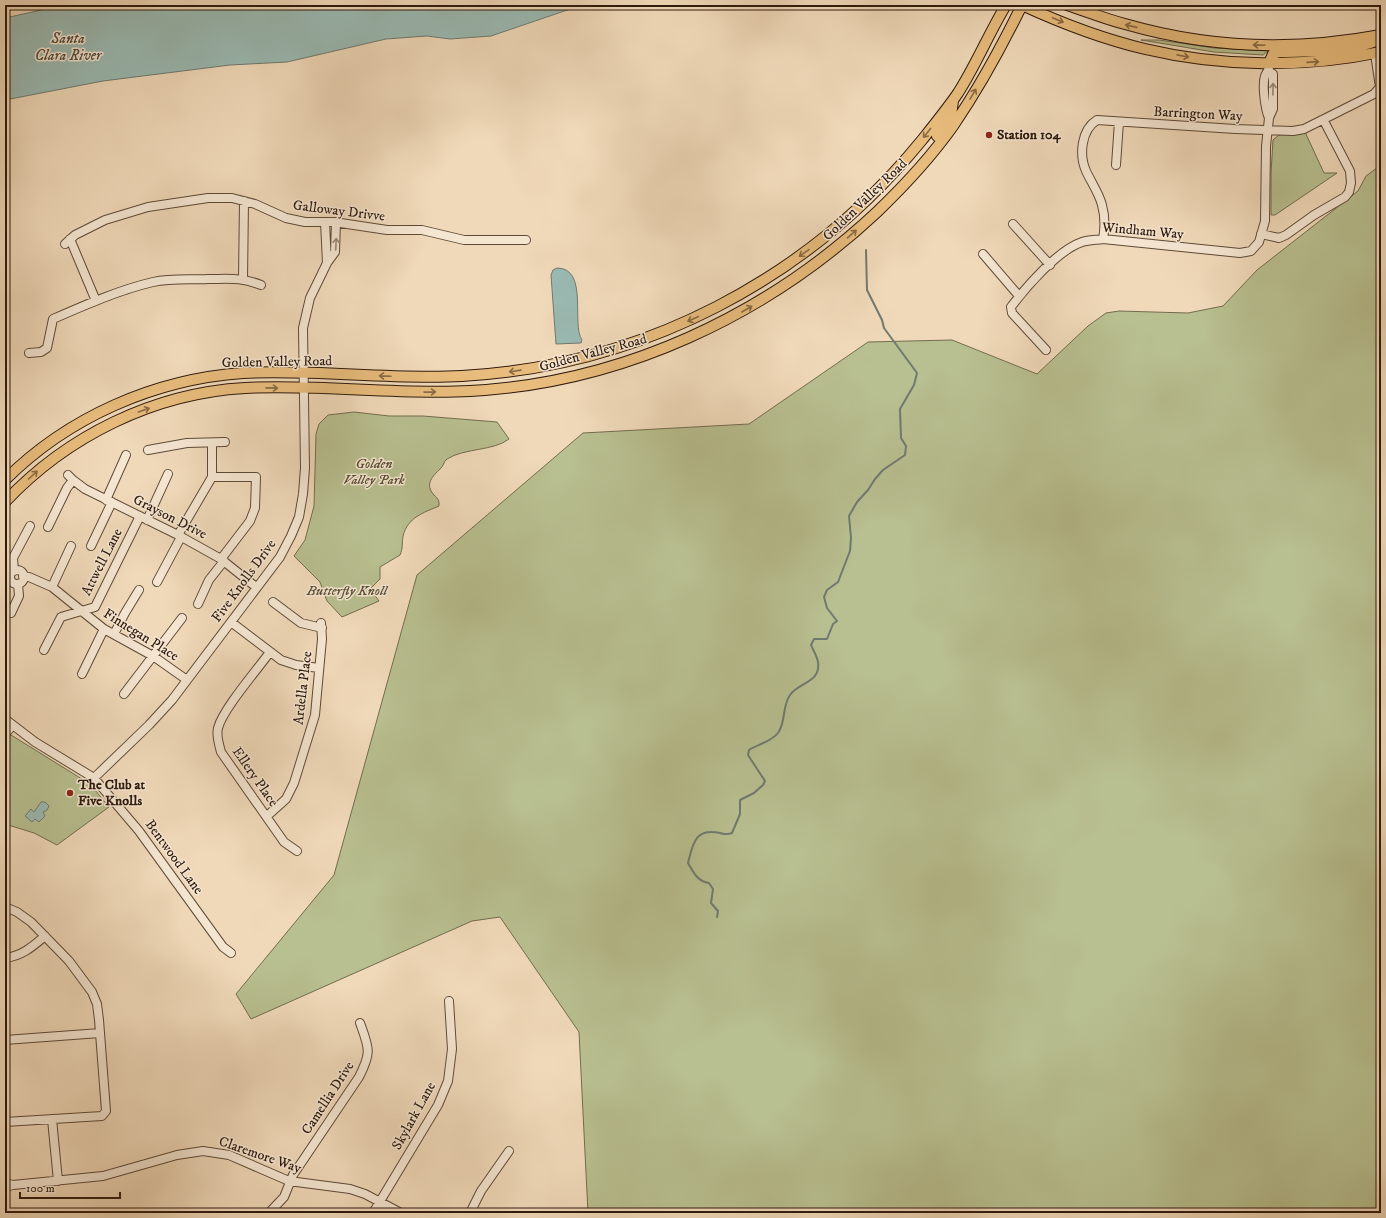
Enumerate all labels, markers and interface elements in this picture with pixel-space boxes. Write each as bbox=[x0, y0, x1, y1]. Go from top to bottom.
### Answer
one-way arrow bbox=[1052, 17, 1064, 25]
one-way arrow bbox=[1124, 21, 1137, 29]
water label: Santa Clara River bbox=[35, 29, 103, 65]
one-way arrow bbox=[1253, 41, 1266, 49]
one-way arrow bbox=[1176, 53, 1189, 61]
one-way arrow bbox=[1306, 58, 1319, 65]
one-way arrow bbox=[1269, 83, 1277, 96]
one-way arrow bbox=[969, 88, 977, 100]
street label: Barrington Way bbox=[1153, 103, 1243, 125]
place label: Station 104 bbox=[997, 126, 1062, 144]
one-way arrow bbox=[923, 128, 932, 138]
marker: Station 104 bbox=[984, 130, 994, 140]
street label: Golden Valley Road bbox=[819, 155, 911, 245]
street label: Galloway Drivve bbox=[292, 196, 386, 226]
street label: Windham Way bbox=[1100, 218, 1185, 244]
one-way arrow bbox=[847, 229, 858, 238]
one-way arrow bbox=[332, 238, 340, 251]
one-way arrow bbox=[799, 249, 810, 257]
one-way arrow bbox=[741, 305, 753, 312]
one-way arrow bbox=[687, 316, 699, 323]
street label: Golden Valley Road bbox=[537, 330, 649, 376]
street label: Golden Valley Road bbox=[222, 352, 332, 372]
one-way arrow bbox=[509, 367, 522, 375]
one-way arrow bbox=[379, 372, 392, 380]
one-way arrow bbox=[265, 384, 278, 391]
one-way arrow bbox=[423, 388, 436, 395]
one-way arrow bbox=[138, 405, 150, 413]
park label: Golden Valley Park bbox=[343, 455, 405, 489]
one-way arrow bbox=[28, 470, 38, 480]
street label: Grayson Drive bbox=[130, 491, 210, 543]
street label: Attwell Lane bbox=[77, 525, 127, 599]
street label: Five Knolls Drive bbox=[208, 536, 280, 626]
park label: Butterfly Knoll bbox=[306, 582, 389, 600]
street label: Finnegan Place bbox=[100, 605, 182, 665]
street label: Ardella Place bbox=[290, 650, 316, 726]
street label: Ellery Place bbox=[228, 744, 282, 811]
place label: The Club at Five Knolls bbox=[77, 776, 145, 810]
marker: The Club at Five Knolls bbox=[65, 788, 75, 798]
street label: Bentwood Lane bbox=[141, 816, 207, 898]
street label: Camellia Drive bbox=[298, 1058, 358, 1138]
street label: Skylark Lane bbox=[388, 1079, 440, 1153]
street label: Claremore Way bbox=[216, 1132, 304, 1178]
scale bar bbox=[20, 1174, 120, 1200]
text: 100 m bbox=[26, 1181, 55, 1196]

